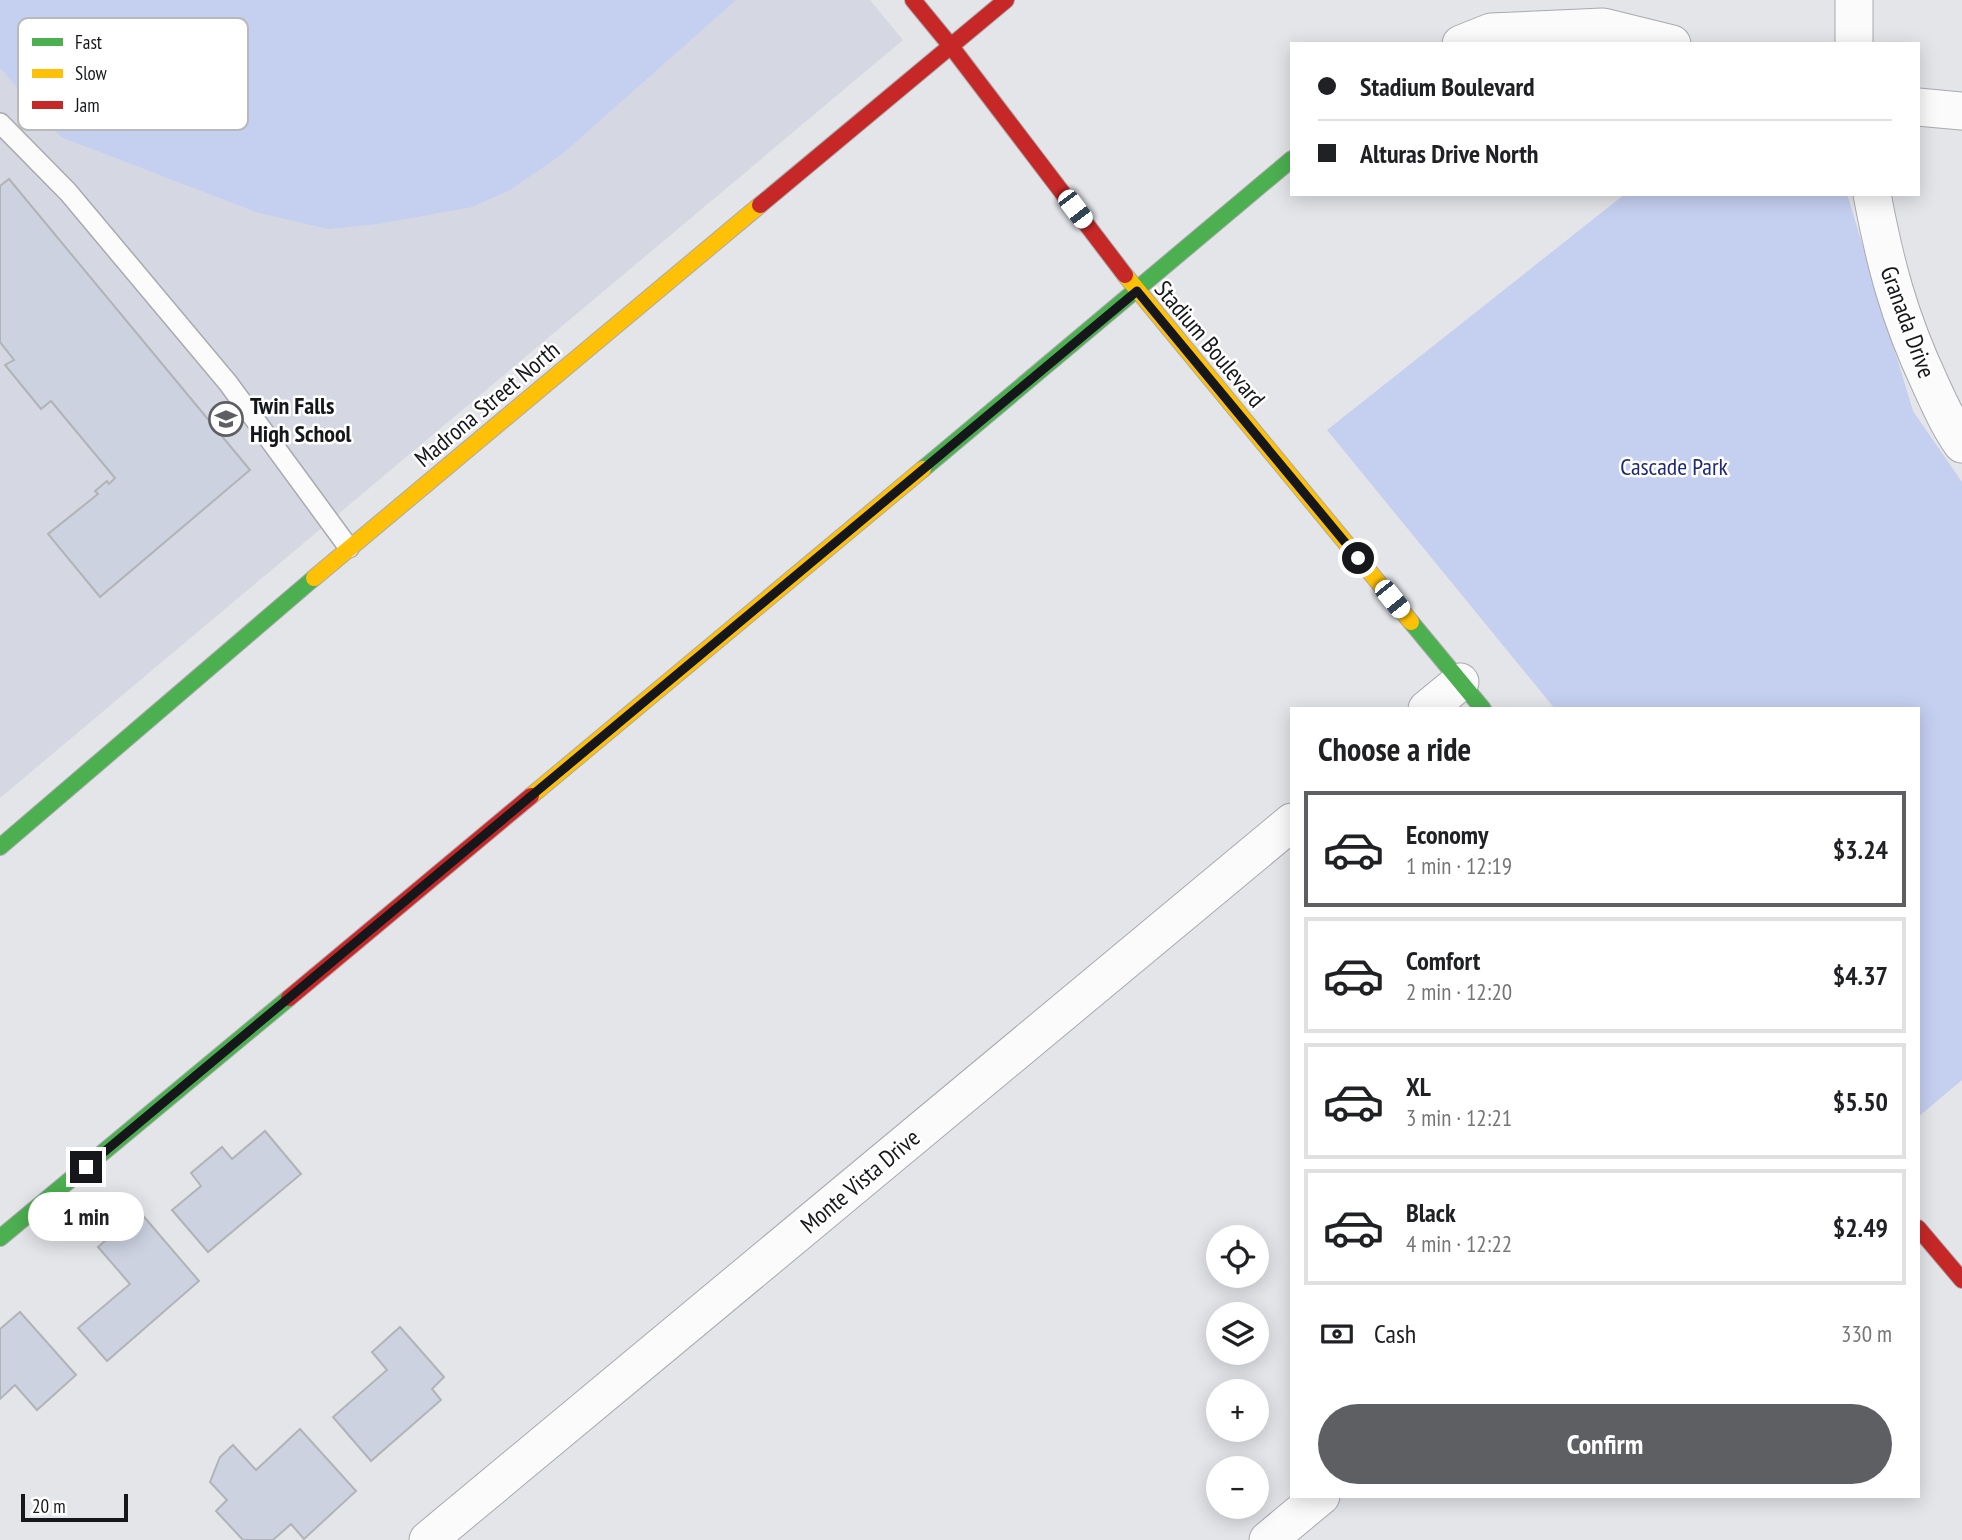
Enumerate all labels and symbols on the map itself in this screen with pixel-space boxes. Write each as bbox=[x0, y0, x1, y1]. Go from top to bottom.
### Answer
legend bbox=[18, 18, 248, 130]
text: Fast bbox=[75, 30, 103, 54]
text: Slow bbox=[75, 61, 108, 85]
text: Jam bbox=[74, 93, 100, 117]
car bbox=[1054, 186, 1097, 232]
street label: Granada Drive bbox=[1873, 262, 1943, 382]
street label: Stadium Boulevard bbox=[1148, 274, 1272, 414]
street label: Madrona Street North bbox=[408, 334, 566, 474]
place label: Twin Falls High School bbox=[250, 390, 352, 449]
school or university icon: Twin Falls High School bbox=[207, 400, 245, 438]
park label: Cascade Park bbox=[1620, 451, 1728, 482]
route start bbox=[1342, 542, 1374, 574]
car bbox=[1371, 576, 1414, 622]
street label: Monte Vista Drive bbox=[794, 1122, 926, 1240]
route end bbox=[70, 1151, 102, 1183]
callout: 1 min bbox=[28, 1192, 144, 1240]
scale bar bbox=[21, 1491, 128, 1523]

